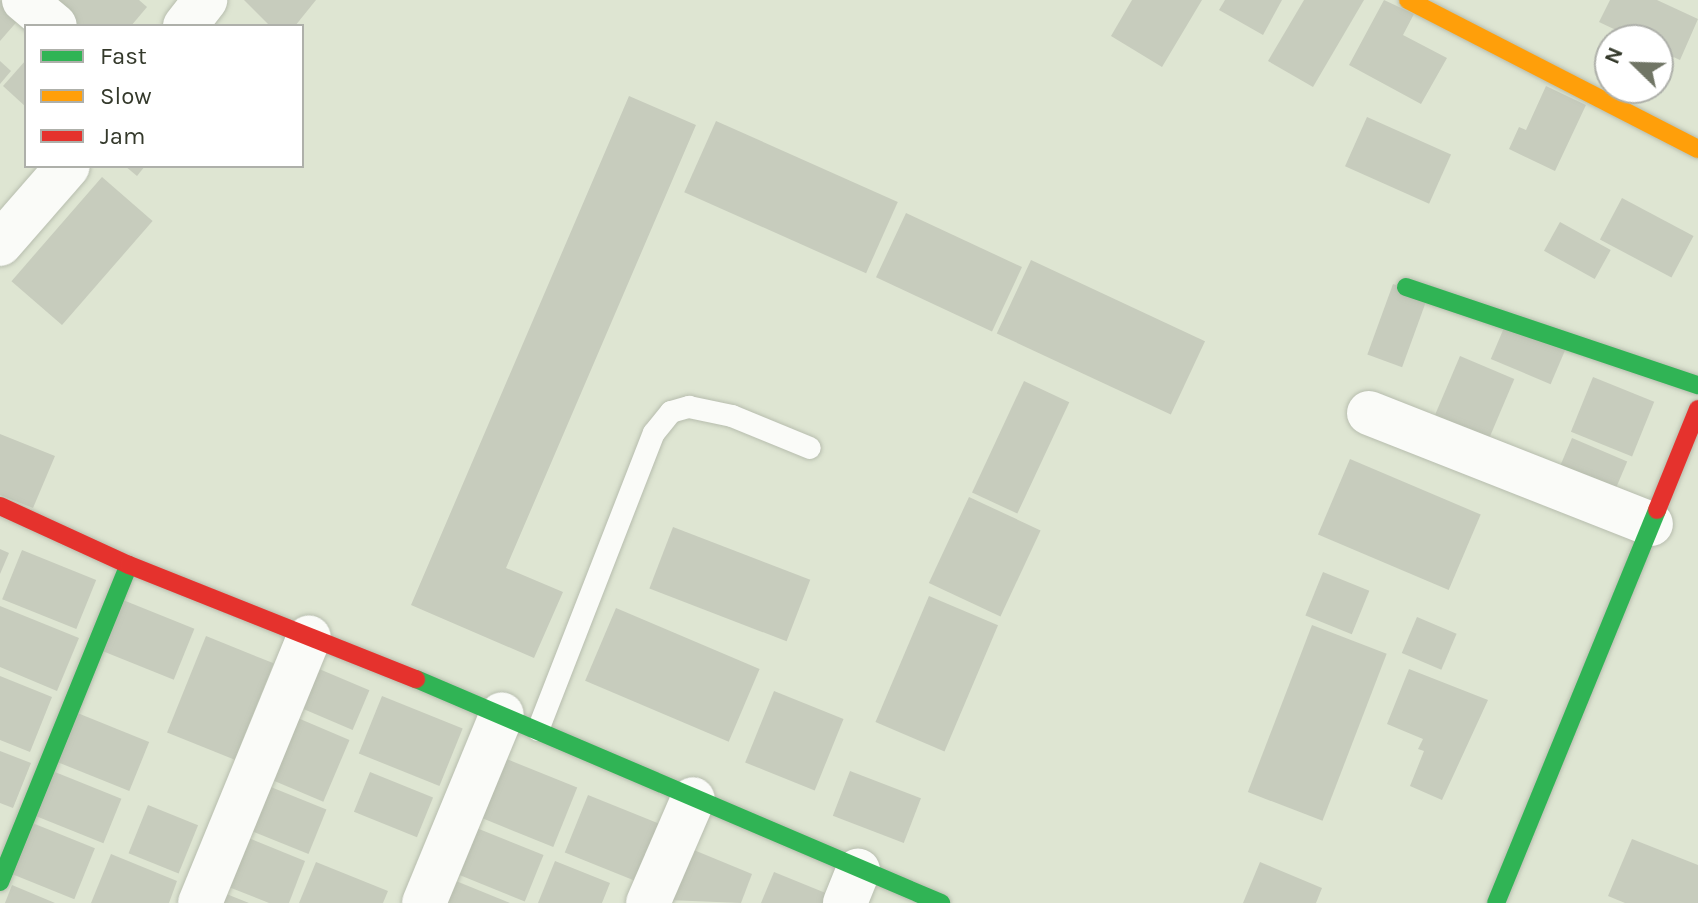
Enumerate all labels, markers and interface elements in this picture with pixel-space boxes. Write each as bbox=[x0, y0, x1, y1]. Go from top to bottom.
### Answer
legend bbox=[24, 24, 304, 168]
north arrow bbox=[1594, 24, 1674, 104]
text: Fast bbox=[100, 42, 147, 70]
text: N bbox=[1599, 43, 1629, 68]
text: Slow bbox=[100, 82, 152, 110]
text: Jam bbox=[100, 122, 145, 150]

